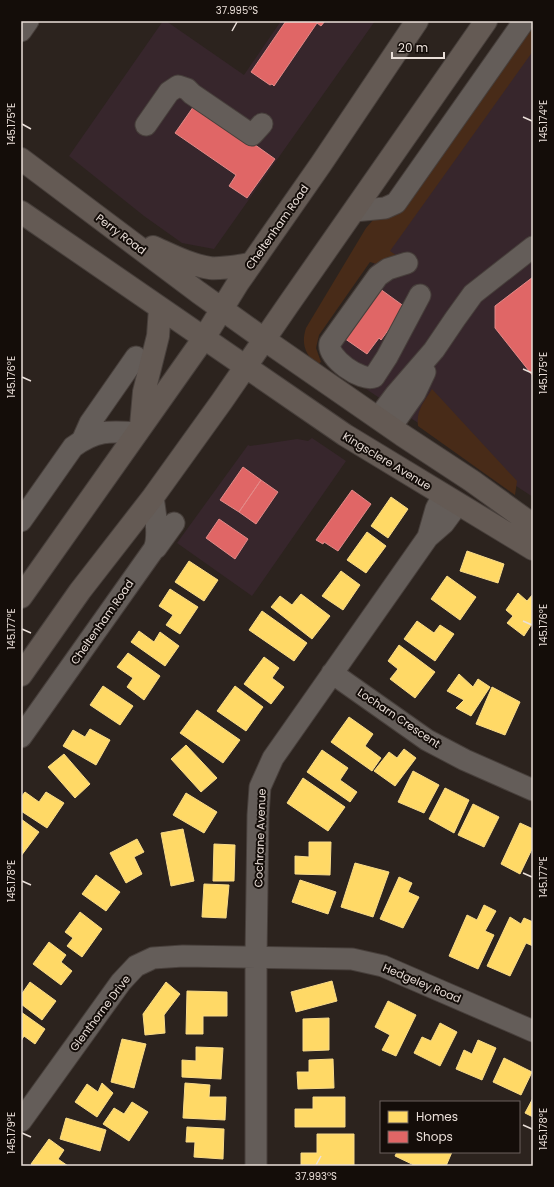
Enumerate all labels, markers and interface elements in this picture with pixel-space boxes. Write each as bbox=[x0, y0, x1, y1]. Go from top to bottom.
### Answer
text: 37.995°S bbox=[216, 3, 258, 18]
scale bar bbox=[392, 34, 444, 60]
text: 20 m bbox=[398, 39, 428, 56]
text: 145.174°E bbox=[536, 100, 551, 142]
text: 145.175°E bbox=[4, 103, 19, 145]
street label: Cheltenham Road bbox=[242, 181, 312, 273]
street label: Perry Road bbox=[93, 210, 149, 258]
text: 145.175°E bbox=[536, 352, 551, 394]
text: 145.176°E bbox=[4, 356, 19, 398]
street label: Kingsclere Avenue bbox=[340, 428, 435, 494]
street label: Cheltenham Road bbox=[67, 576, 137, 668]
text: 145.176°E bbox=[536, 604, 551, 646]
text: 145.177°E bbox=[4, 608, 19, 650]
street label: Locharn Crescent bbox=[354, 684, 444, 752]
street label: Cochrane Avenue bbox=[250, 788, 270, 888]
text: 145.177°E bbox=[536, 856, 551, 898]
text: 145.178°E bbox=[4, 860, 19, 902]
street label: Hedgeley Road bbox=[380, 959, 464, 1007]
street label: Glenthorne Drive bbox=[66, 971, 134, 1054]
legend bbox=[380, 1101, 520, 1153]
text: Homes bbox=[416, 1108, 458, 1125]
text: 145.178°E bbox=[536, 1108, 551, 1150]
text: 145.179°E bbox=[4, 1112, 19, 1154]
text: Shops bbox=[416, 1128, 453, 1145]
text: 37.993°S bbox=[295, 1169, 337, 1184]

